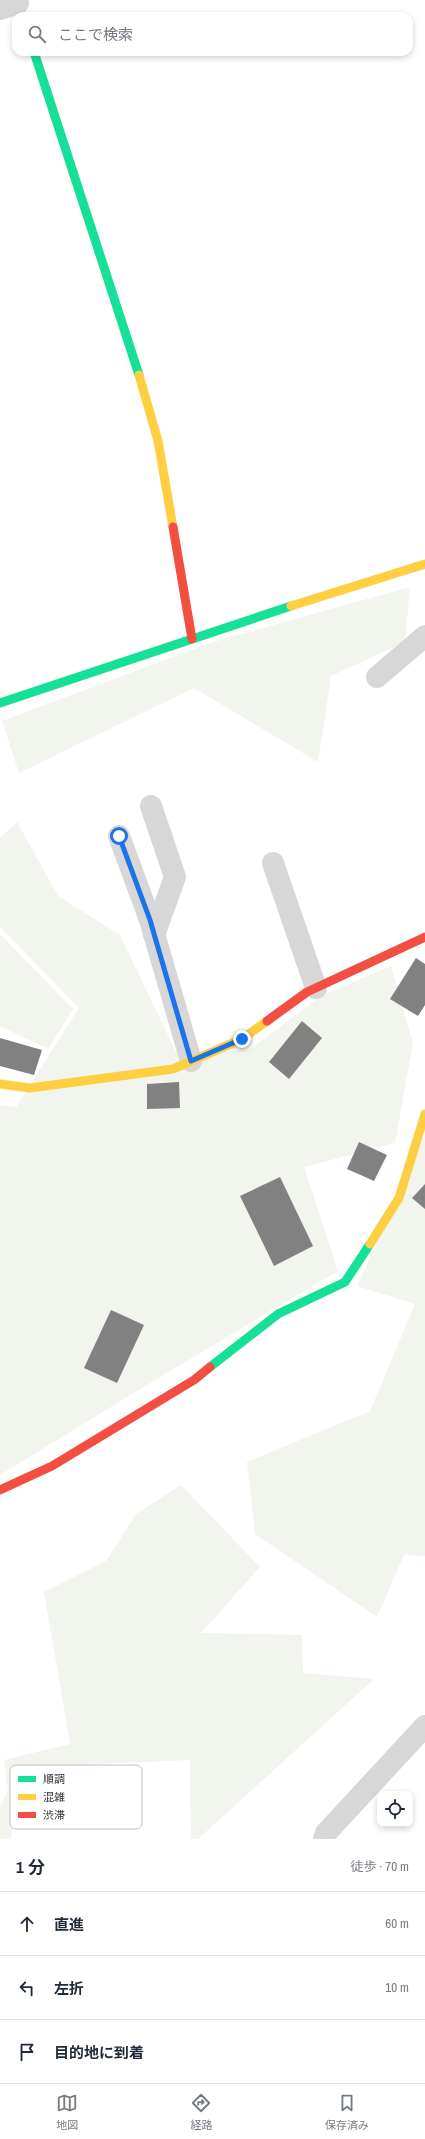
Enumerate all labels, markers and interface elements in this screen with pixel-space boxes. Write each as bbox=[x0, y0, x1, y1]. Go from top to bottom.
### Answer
search box bbox=[12, 12, 413, 56]
icon: search bbox=[26, 23, 48, 45]
text: ここで検索 bbox=[58, 24, 133, 45]
route start bbox=[110, 827, 128, 845]
route end bbox=[233, 1030, 251, 1048]
legend bbox=[10, 1765, 142, 1829]
text: 順調 bbox=[43, 1772, 65, 1786]
text: 混雑 bbox=[43, 1790, 65, 1804]
map controls bbox=[377, 1791, 413, 1827]
button: locate bbox=[377, 1791, 413, 1827]
text: 渋滞 bbox=[43, 1808, 65, 1822]
text: 1 分 bbox=[16, 1855, 45, 1878]
text: 徒歩 · 70 m bbox=[350, 1858, 409, 1875]
icon: ahead bbox=[16, 1913, 38, 1935]
text: 直進 bbox=[54, 1914, 84, 1935]
text: 60 m bbox=[385, 1915, 409, 1932]
icon: left bbox=[16, 1977, 38, 1999]
text: 左折 bbox=[54, 1978, 84, 1999]
text: 10 m bbox=[385, 1979, 409, 1996]
icon: arrive bbox=[16, 2041, 38, 2063]
text: 目的地に到着 bbox=[54, 2042, 144, 2063]
tab: 地図 bbox=[56, 2092, 78, 2132]
tab: 経路 bbox=[190, 2092, 212, 2132]
tab: 保存済み bbox=[325, 2092, 369, 2132]

